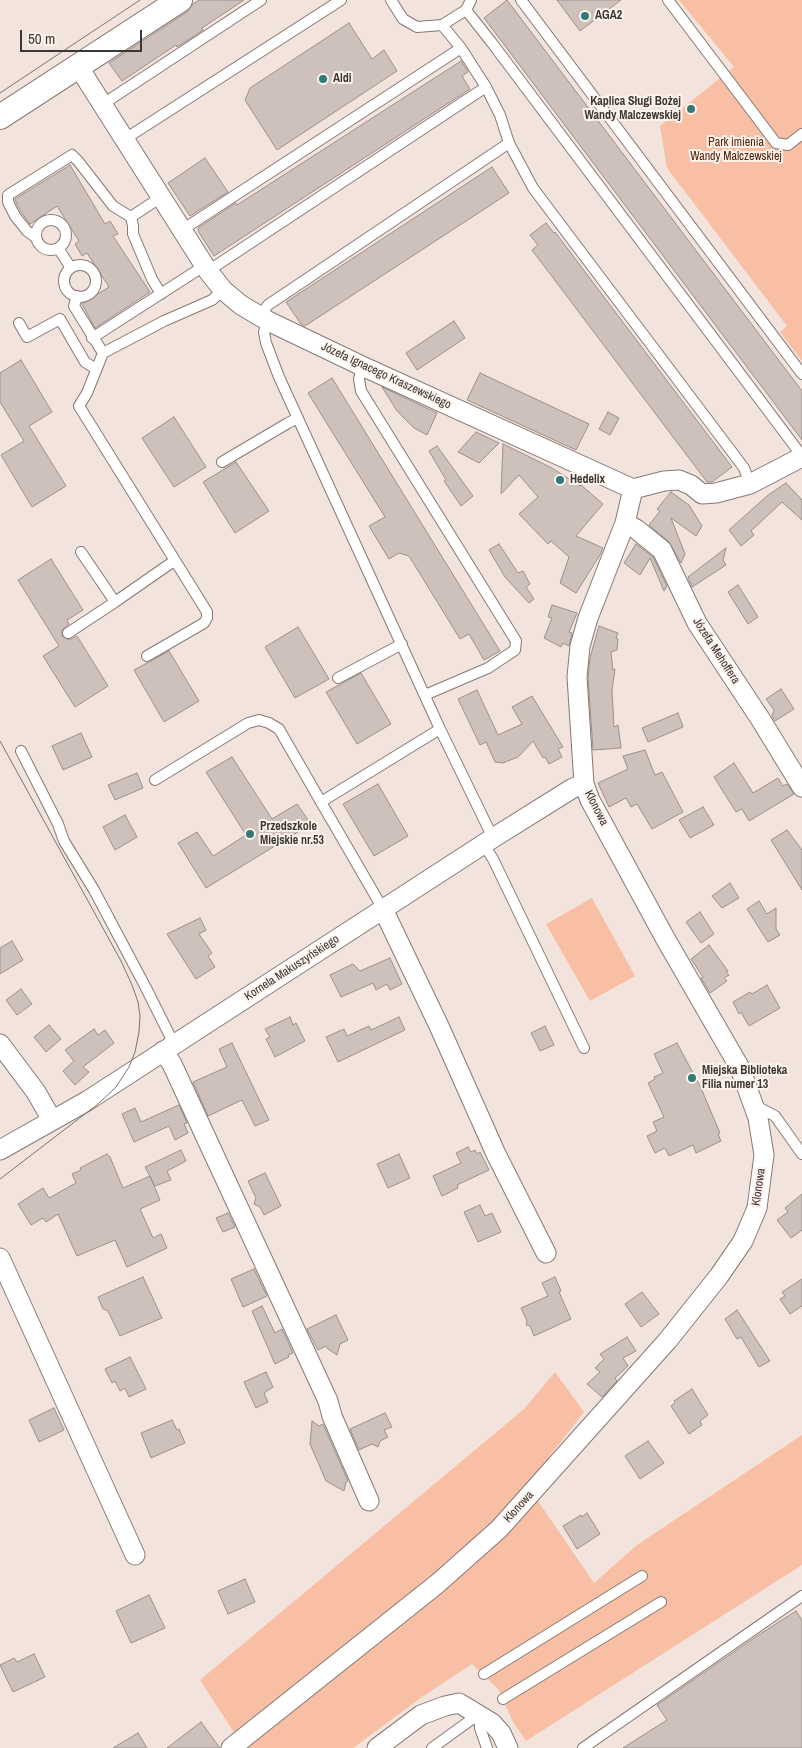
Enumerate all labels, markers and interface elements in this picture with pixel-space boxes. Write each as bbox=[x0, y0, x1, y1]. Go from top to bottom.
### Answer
place label: AGA2 bbox=[595, 9, 622, 23]
marker: AGA2 bbox=[579, 10, 591, 22]
scale bar bbox=[22, 20, 145, 52]
text: 50 m bbox=[28, 28, 55, 49]
place label: Aldi bbox=[333, 72, 352, 86]
marker: Aldi bbox=[317, 73, 329, 85]
place label: Kaplica Sługi Bożej Wandy Malczewskiej bbox=[585, 95, 681, 123]
marker: Kaplica Sługi Bożej Wandy Malczewskiej bbox=[685, 103, 697, 115]
park label: Park imienia Wandy Malczewskiej bbox=[690, 136, 782, 164]
street label: Józefa Ignacego Kraszewskiego bbox=[319, 340, 453, 412]
place label: Hedelix bbox=[570, 473, 605, 487]
marker: Hedelix bbox=[554, 474, 566, 486]
street label: Józefa Mehoffera bbox=[689, 615, 743, 687]
street label: Klonowa bbox=[581, 788, 611, 828]
place label: Przedszkole Miejskie nr.53 bbox=[260, 820, 324, 848]
marker: Przedszkole Miejskie nr.53 bbox=[244, 828, 256, 840]
street label: Kornela Makuszyńskiego bbox=[242, 932, 342, 1004]
place label: Miejska Biblioteka Filia numer 13 bbox=[702, 1064, 787, 1092]
marker: Miejska Biblioteka Filia numer 13 bbox=[686, 1072, 698, 1084]
street label: Klonowa bbox=[749, 1167, 769, 1207]
street label: Klonowa bbox=[501, 1488, 537, 1526]

